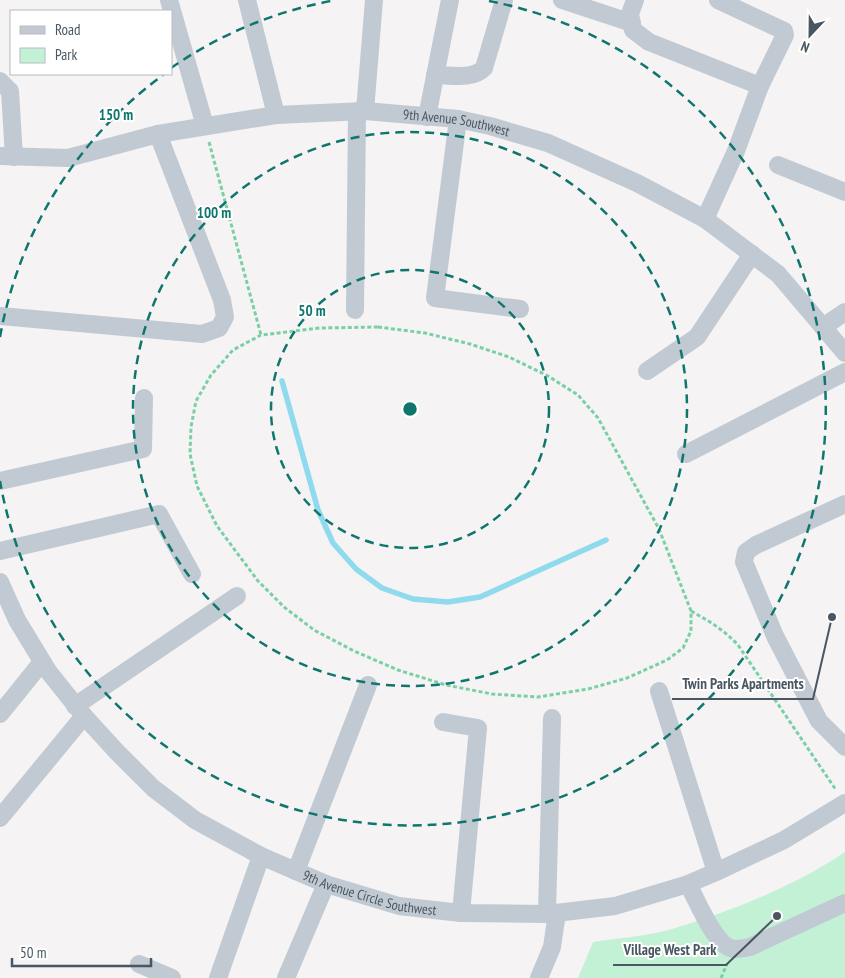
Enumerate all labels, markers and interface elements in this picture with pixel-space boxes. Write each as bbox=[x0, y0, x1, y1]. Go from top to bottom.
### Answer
legend bbox=[10, 10, 172, 75]
north arrow bbox=[785, 10, 835, 60]
text: Road bbox=[55, 20, 81, 39]
text: N bbox=[798, 37, 812, 57]
text: Park bbox=[55, 45, 77, 64]
text: 150 m bbox=[99, 105, 133, 124]
street label: 9th Avenue Southwest bbox=[402, 105, 512, 140]
text: 100 m bbox=[197, 203, 231, 222]
text: 50 m bbox=[298, 301, 326, 320]
centre of rings bbox=[401, 400, 419, 418]
callout: Twin Parks Apartments bbox=[672, 669, 813, 699]
text: Twin Parks Apartments bbox=[682, 674, 804, 693]
street label: 9th Avenue Circle Southwest bbox=[300, 866, 437, 919]
callout: Village West Park bbox=[613, 935, 726, 965]
scale bar bbox=[12, 936, 151, 968]
text: Village West Park bbox=[622, 940, 717, 959]
text: 50 m bbox=[20, 943, 46, 962]

